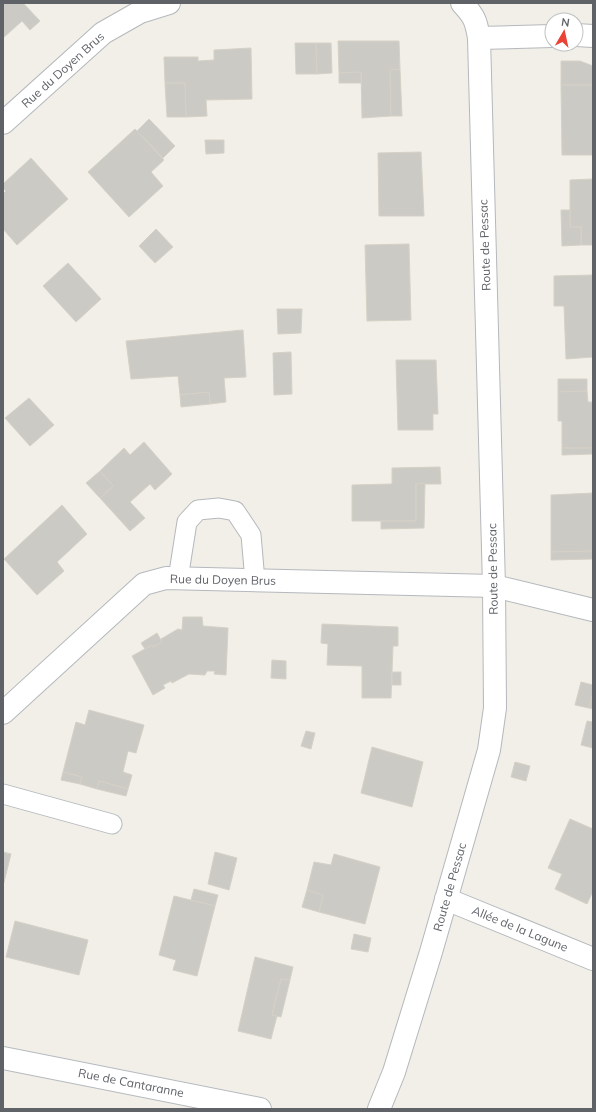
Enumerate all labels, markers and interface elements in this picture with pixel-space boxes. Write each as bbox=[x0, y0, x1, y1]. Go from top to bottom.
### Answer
north arrow bbox=[544, 12, 584, 52]
text: N bbox=[560, 15, 571, 30]
street label: Rue du Doyen Brus bbox=[18, 28, 107, 111]
street label: Route de Pessac bbox=[475, 199, 494, 291]
street label: Route de Pessac bbox=[484, 523, 501, 615]
street label: Rue du Doyen Brus bbox=[170, 571, 276, 588]
street label: Route de Pessac bbox=[430, 841, 469, 933]
street label: Allée de la Lagune bbox=[470, 902, 570, 955]
street label: Rue de Cantaranne bbox=[77, 1065, 185, 1100]

